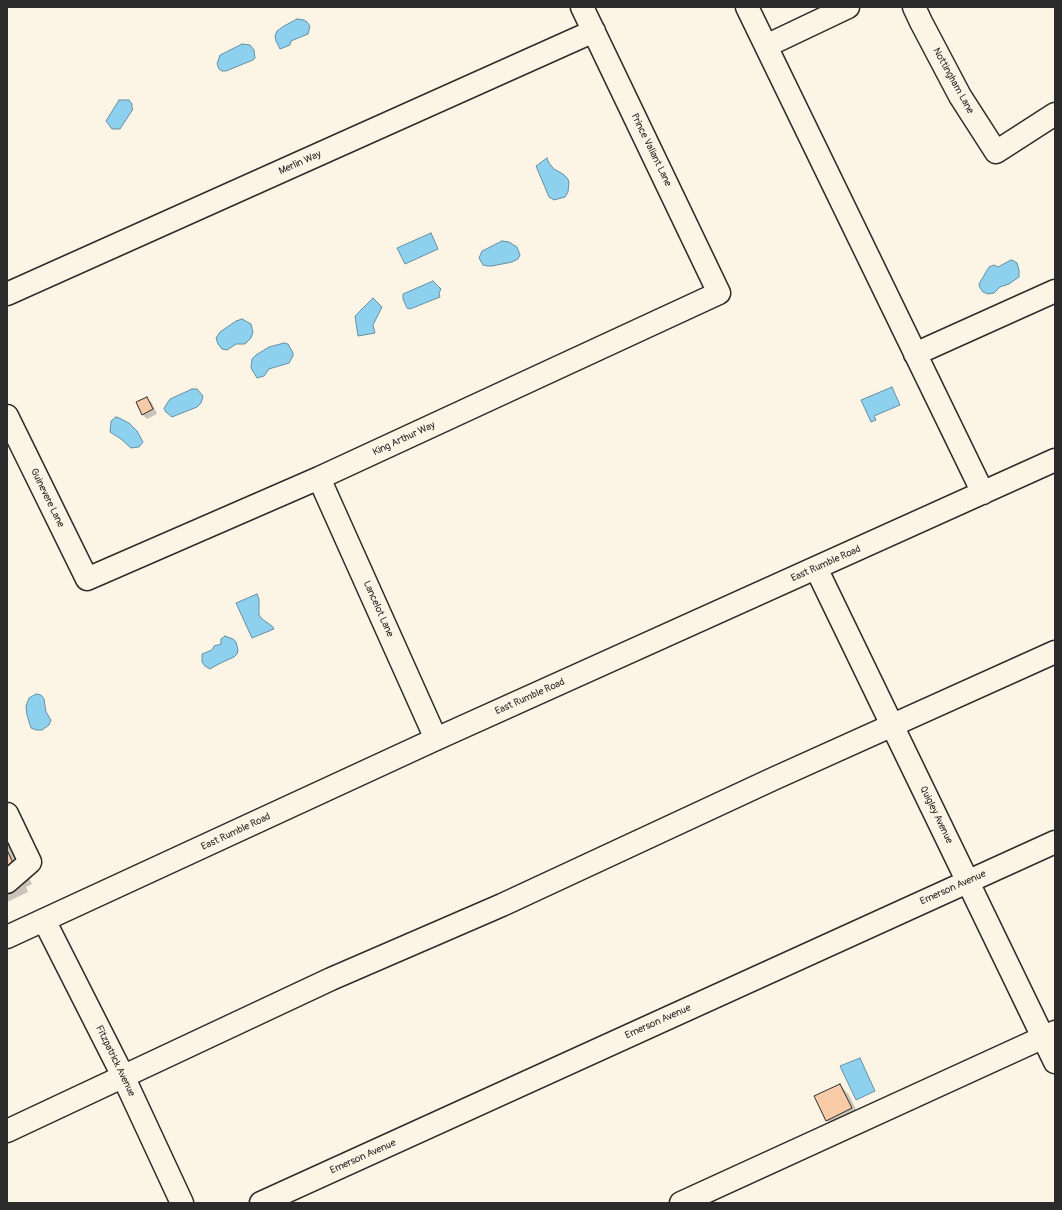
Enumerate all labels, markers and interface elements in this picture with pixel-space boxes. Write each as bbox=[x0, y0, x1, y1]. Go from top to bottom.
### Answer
street label: Nottingham Lane bbox=[930, 46, 976, 116]
street label: Prince Valiant Lane bbox=[628, 111, 674, 189]
street label: Merlin Way bbox=[277, 148, 323, 178]
street label: King Arthur Way bbox=[371, 419, 437, 459]
street label: Guinevere Lane bbox=[27, 466, 67, 530]
street label: East Rumble Road bbox=[789, 543, 863, 585]
street label: Lancelot Lane bbox=[360, 579, 396, 639]
street label: East Rumble Road bbox=[493, 676, 567, 718]
street label: Quigley Avenue bbox=[917, 784, 955, 846]
street label: East Rumble Road bbox=[199, 811, 273, 853]
street label: Emerson Avenue bbox=[918, 868, 988, 908]
street label: Emerson Avenue bbox=[623, 1002, 693, 1042]
street label: Fitzpatrick Avenue bbox=[93, 1023, 137, 1099]
street label: Emerson Avenue bbox=[328, 1137, 398, 1177]

